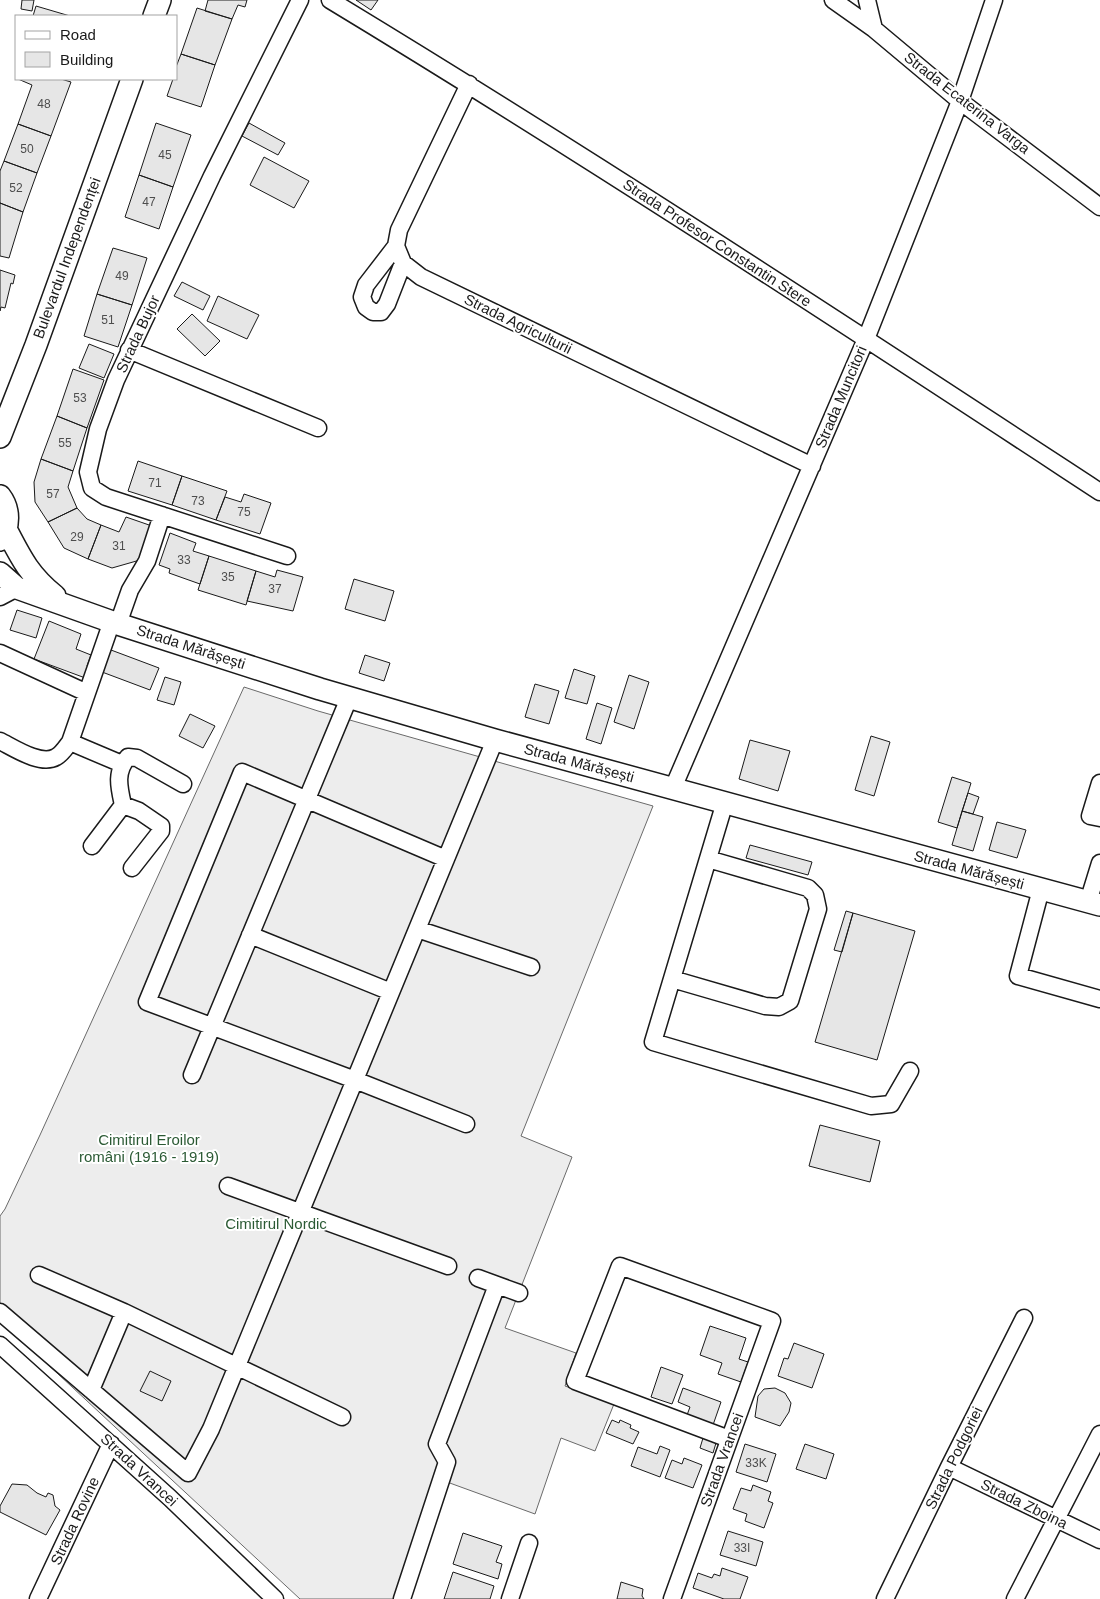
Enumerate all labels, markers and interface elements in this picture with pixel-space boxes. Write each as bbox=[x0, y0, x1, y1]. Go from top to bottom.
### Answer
legend bbox=[15, 15, 178, 80]
text: Road bbox=[60, 26, 96, 43]
street label: Strada Ecaterina Varga bbox=[901, 48, 1034, 157]
text: Building bbox=[60, 51, 113, 68]
house number: 48 bbox=[37, 97, 51, 111]
house number: 50 bbox=[20, 142, 34, 156]
house number: 45 bbox=[158, 148, 172, 162]
street label: Bulevardul Independenței bbox=[29, 175, 104, 341]
street label: Strada Profesor Constantin Stere bbox=[620, 175, 815, 310]
house number: 52 bbox=[9, 181, 23, 195]
house number: 47 bbox=[142, 195, 156, 209]
house number: 49 bbox=[115, 269, 129, 283]
street label: Strada Agriculturii bbox=[462, 290, 575, 357]
street label: Strada Bujor bbox=[112, 292, 163, 375]
house number: 51 bbox=[101, 313, 115, 327]
street label: Strada Muncitori bbox=[811, 343, 870, 450]
house number: 53 bbox=[73, 391, 87, 405]
house number: 55 bbox=[58, 436, 72, 450]
house number: 71 bbox=[148, 476, 162, 490]
house number: 57 bbox=[46, 487, 60, 501]
house number: 73 bbox=[191, 494, 205, 508]
house number: 75 bbox=[237, 505, 251, 519]
house number: 29 bbox=[70, 530, 84, 544]
house number: 31 bbox=[112, 539, 126, 553]
house number: 33 bbox=[177, 553, 191, 567]
house number: 35 bbox=[221, 570, 235, 584]
house number: 37 bbox=[268, 582, 282, 596]
street label: Strada Mărășești bbox=[135, 621, 248, 672]
street label: Strada Mărășești bbox=[522, 740, 636, 785]
street label: Strada Mărășești bbox=[912, 847, 1026, 892]
park label: Cimitirul Eroilor români (1916 - 1919) bbox=[79, 1131, 219, 1165]
park label: Cimitirul Nordic bbox=[225, 1215, 327, 1232]
street label: Strada Podgoriei bbox=[921, 1404, 986, 1512]
street label: Strada Vrancei bbox=[697, 1411, 746, 1509]
street label: Strada Vrancei bbox=[97, 1430, 181, 1509]
house number: 33K bbox=[745, 1456, 767, 1470]
street label: Strada Rovine bbox=[47, 1474, 102, 1567]
street label: Strada Zboina bbox=[978, 1475, 1071, 1532]
house number: 33I bbox=[734, 1541, 750, 1555]

